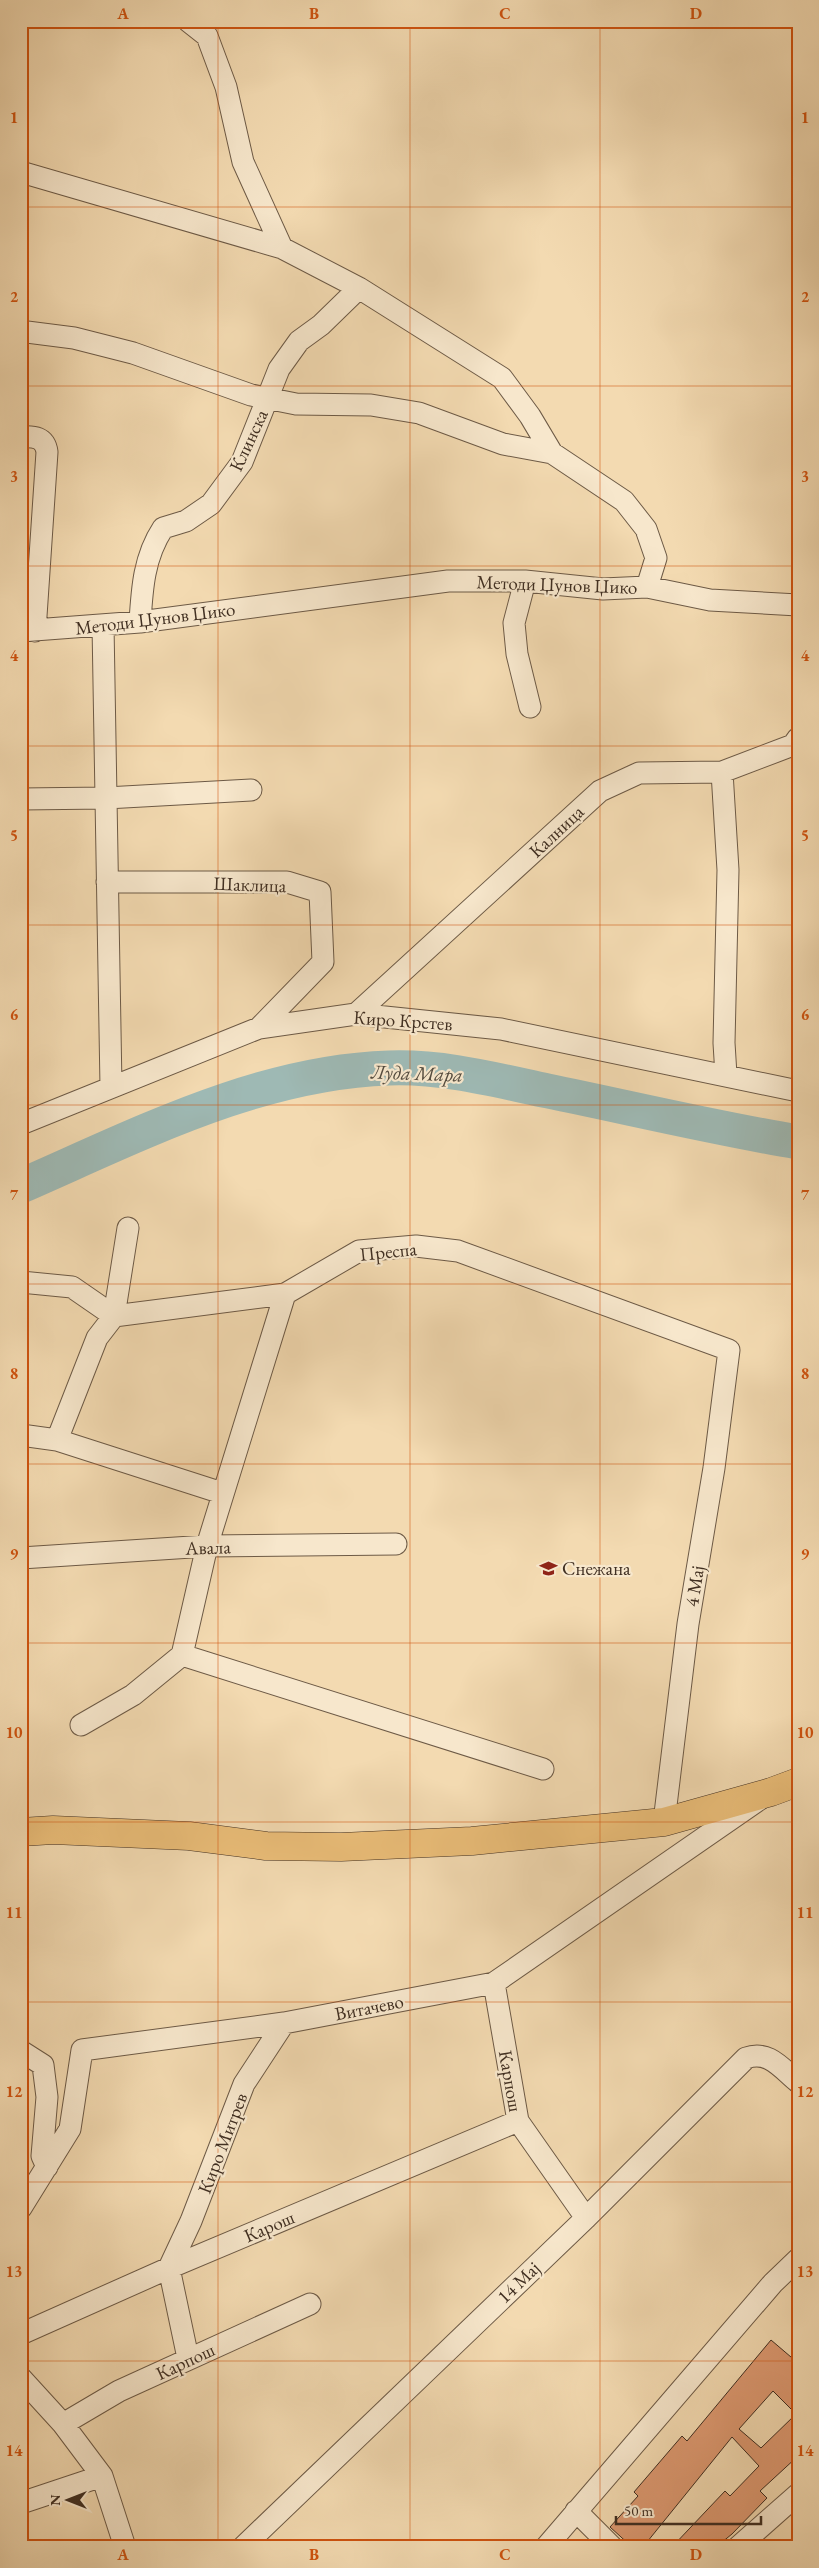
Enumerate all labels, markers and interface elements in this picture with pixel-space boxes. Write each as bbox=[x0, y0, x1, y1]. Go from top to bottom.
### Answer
text: A bbox=[116, 3, 129, 24]
text: B bbox=[309, 3, 319, 24]
text: C bbox=[499, 3, 511, 24]
text: D bbox=[690, 3, 702, 24]
text: 1 bbox=[10, 107, 18, 128]
text: 1 bbox=[801, 107, 809, 128]
text: 2 bbox=[10, 286, 19, 307]
text: 2 bbox=[801, 286, 810, 307]
street label: Клинска bbox=[223, 405, 274, 475]
text: 3 bbox=[10, 466, 18, 487]
text: 3 bbox=[801, 466, 809, 487]
street label: Методи Џунов Џико bbox=[476, 569, 638, 600]
street label: Методи Џунов Џико bbox=[74, 596, 237, 641]
text: 4 bbox=[10, 645, 19, 666]
text: 4 bbox=[801, 645, 810, 666]
street label: Калница bbox=[523, 799, 590, 863]
text: 5 bbox=[10, 825, 18, 846]
text: 5 bbox=[801, 825, 809, 846]
street label: Шаклица bbox=[213, 871, 287, 898]
text: 6 bbox=[10, 1004, 19, 1025]
text: 6 bbox=[801, 1004, 810, 1025]
street label: Киро Крстев bbox=[353, 1005, 453, 1036]
water label: Луда Мара bbox=[370, 1058, 463, 1088]
text: 7 bbox=[10, 1184, 19, 1205]
text: 7 bbox=[801, 1184, 810, 1205]
street label: Преспа bbox=[358, 1236, 418, 1267]
text: 8 bbox=[10, 1363, 18, 1384]
text: 8 bbox=[801, 1363, 809, 1384]
street label: Авала bbox=[184, 1534, 232, 1561]
text: 9 bbox=[10, 1543, 19, 1564]
text: 9 bbox=[801, 1543, 810, 1564]
place label: Снежана bbox=[562, 1556, 631, 1581]
school or university icon: Снежана bbox=[538, 1558, 558, 1578]
street label: 4 Мај bbox=[679, 1564, 710, 1608]
text: 10 bbox=[6, 1722, 23, 1743]
text: 10 bbox=[797, 1722, 814, 1743]
text: 11 bbox=[6, 1902, 22, 1923]
text: 11 bbox=[797, 1902, 813, 1923]
street label: Витачево bbox=[333, 1989, 406, 2026]
street label: Карпош bbox=[493, 2048, 528, 2114]
text: 12 bbox=[6, 2081, 23, 2102]
text: 12 bbox=[797, 2081, 814, 2102]
street label: Киро Митрев bbox=[192, 2089, 253, 2197]
street label: Карош bbox=[240, 2205, 298, 2248]
street label: 14 Мај bbox=[492, 2256, 545, 2309]
text: 13 bbox=[6, 2261, 22, 2282]
text: 13 bbox=[797, 2261, 813, 2282]
street label: Карпош bbox=[152, 2337, 219, 2386]
text: 14 bbox=[6, 2440, 23, 2461]
text: 14 bbox=[797, 2440, 814, 2461]
north arrow bbox=[42, 2476, 92, 2526]
scale bar bbox=[616, 2493, 762, 2525]
text: N bbox=[46, 2494, 64, 2506]
text: 50 m bbox=[624, 2501, 653, 2520]
text: A bbox=[116, 2544, 129, 2565]
text: B bbox=[309, 2544, 319, 2565]
text: C bbox=[499, 2544, 511, 2565]
text: D bbox=[690, 2544, 702, 2565]

